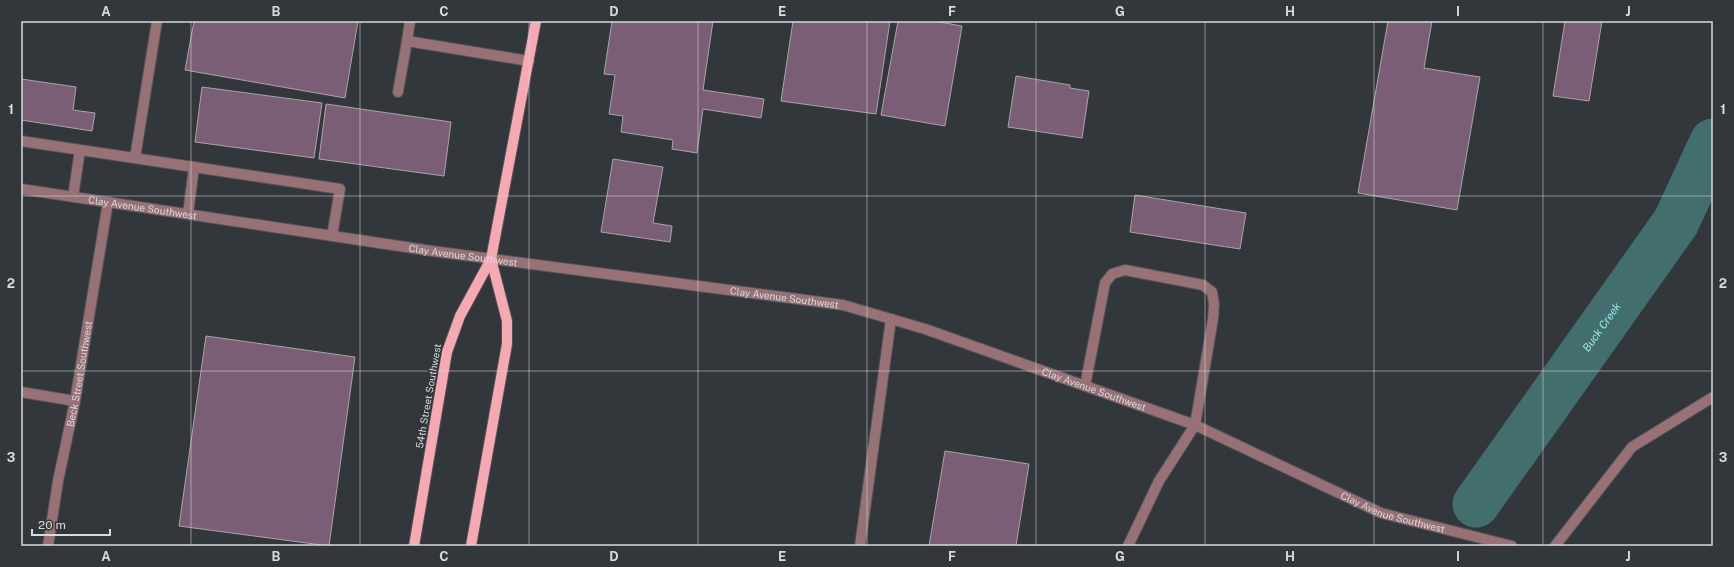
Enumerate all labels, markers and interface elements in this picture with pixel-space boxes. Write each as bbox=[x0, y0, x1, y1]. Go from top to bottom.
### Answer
text: A bbox=[101, 4, 111, 19]
text: B bbox=[272, 4, 281, 19]
text: C bbox=[439, 4, 449, 19]
text: D bbox=[609, 4, 619, 19]
text: E bbox=[778, 4, 786, 19]
text: F bbox=[948, 4, 956, 19]
text: G bbox=[1115, 4, 1125, 19]
text: H bbox=[1285, 4, 1295, 19]
text: I bbox=[1456, 4, 1460, 19]
text: J bbox=[1625, 4, 1631, 19]
text: 1 bbox=[8, 102, 14, 117]
text: 1 bbox=[1720, 102, 1726, 117]
street label: Clay Avenue Southwest bbox=[88, 193, 198, 221]
street label: Clay Avenue Southwest bbox=[408, 242, 518, 268]
text: 2 bbox=[7, 276, 15, 291]
text: 2 bbox=[1719, 276, 1727, 291]
street label: Clay Avenue Southwest bbox=[729, 284, 840, 310]
water label: Buck Creek bbox=[1580, 300, 1623, 354]
street label: Beck Street Southwest bbox=[64, 320, 94, 428]
street label: 54th Street Southwest bbox=[413, 343, 443, 449]
street label: Clay Avenue Southwest bbox=[1040, 365, 1148, 413]
text: 3 bbox=[7, 450, 16, 465]
text: 3 bbox=[1719, 450, 1728, 465]
street label: Clay Avenue Southwest bbox=[1339, 489, 1446, 535]
scale bar bbox=[32, 511, 110, 537]
text: 20 m bbox=[38, 518, 66, 532]
text: A bbox=[101, 549, 111, 564]
text: B bbox=[272, 549, 281, 564]
text: C bbox=[439, 549, 449, 564]
text: D bbox=[609, 549, 619, 564]
text: E bbox=[778, 549, 786, 564]
text: F bbox=[948, 549, 956, 564]
text: G bbox=[1115, 549, 1125, 564]
text: H bbox=[1285, 549, 1295, 564]
text: I bbox=[1456, 549, 1460, 564]
text: J bbox=[1625, 549, 1631, 564]

